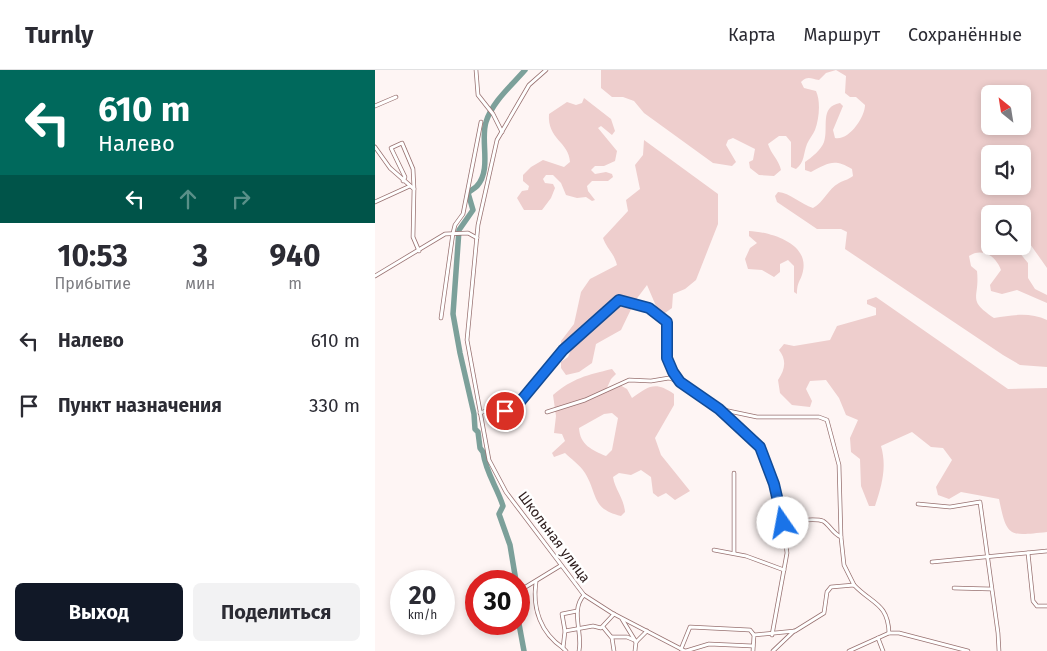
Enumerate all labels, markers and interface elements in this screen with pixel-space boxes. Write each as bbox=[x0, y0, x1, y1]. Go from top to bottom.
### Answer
text: Turnly bbox=[25, 21, 94, 49]
text: Карта bbox=[728, 24, 776, 46]
text: Маршрут bbox=[804, 24, 880, 46]
text: Сохранённые bbox=[908, 24, 1022, 46]
north arrow bbox=[981, 85, 1031, 135]
map controls bbox=[981, 85, 1031, 255]
text: 610 m bbox=[98, 88, 190, 130]
icon: left bbox=[15, 90, 80, 155]
text: Налево bbox=[98, 130, 175, 157]
button: sound bbox=[981, 145, 1031, 195]
icon: left bbox=[121, 185, 149, 213]
icon: ahead bbox=[174, 185, 202, 213]
icon: right bbox=[227, 185, 255, 213]
button: search bbox=[981, 205, 1031, 255]
text: 10:53 bbox=[57, 238, 128, 274]
text: 3 bbox=[192, 238, 208, 274]
text: 940 bbox=[270, 238, 321, 274]
text: Прибытие bbox=[54, 274, 131, 293]
text: мин bbox=[185, 274, 215, 293]
text: m bbox=[288, 274, 302, 293]
icon: left bbox=[15, 327, 43, 355]
text: Налево bbox=[58, 329, 124, 352]
text: 610 m bbox=[311, 329, 360, 352]
pin bbox=[484, 390, 526, 432]
icon: arrive bbox=[15, 392, 43, 420]
text: Пункт назначения bbox=[58, 394, 222, 417]
text: 330 m bbox=[309, 394, 360, 417]
icon: arrive bbox=[491, 397, 519, 425]
street label: Школьная улица bbox=[514, 488, 594, 586]
position arrow bbox=[756, 496, 808, 548]
speed limit sign: 30 bbox=[465, 570, 530, 635]
text: 20 bbox=[409, 581, 436, 611]
button: Выход bbox=[15, 583, 183, 641]
button: Поделиться bbox=[193, 583, 360, 641]
text: km/h bbox=[408, 608, 437, 622]

